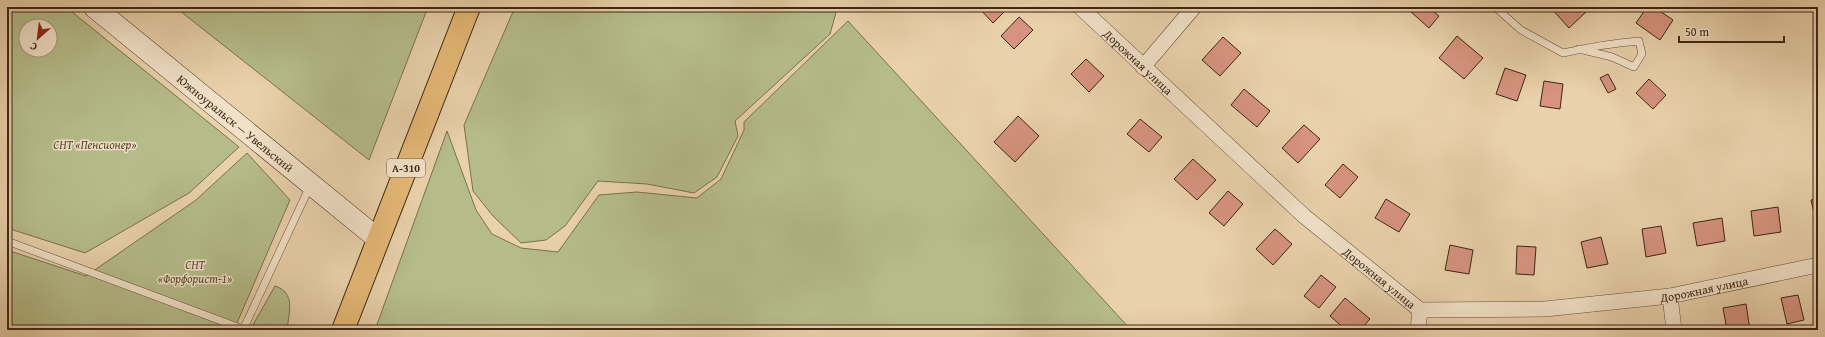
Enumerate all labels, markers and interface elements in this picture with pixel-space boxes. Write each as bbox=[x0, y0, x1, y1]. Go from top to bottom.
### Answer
north arrow bbox=[18, 18, 58, 58]
scale bar bbox=[1679, 18, 1784, 44]
text: 50 m bbox=[1685, 23, 1709, 40]
street label: Дорожная улица bbox=[1099, 24, 1177, 98]
text: С bbox=[27, 38, 40, 55]
street label: Южноуральск — Увельский bbox=[174, 70, 298, 176]
park label: СНТ «Пенсионер» bbox=[53, 136, 137, 153]
road number: А-310 bbox=[387, 159, 425, 177]
street label: Дорожная улица bbox=[1339, 242, 1420, 312]
park label: СНТ «Форфорист-1» bbox=[158, 256, 232, 287]
street label: Дорожная улица bbox=[1658, 271, 1750, 306]

